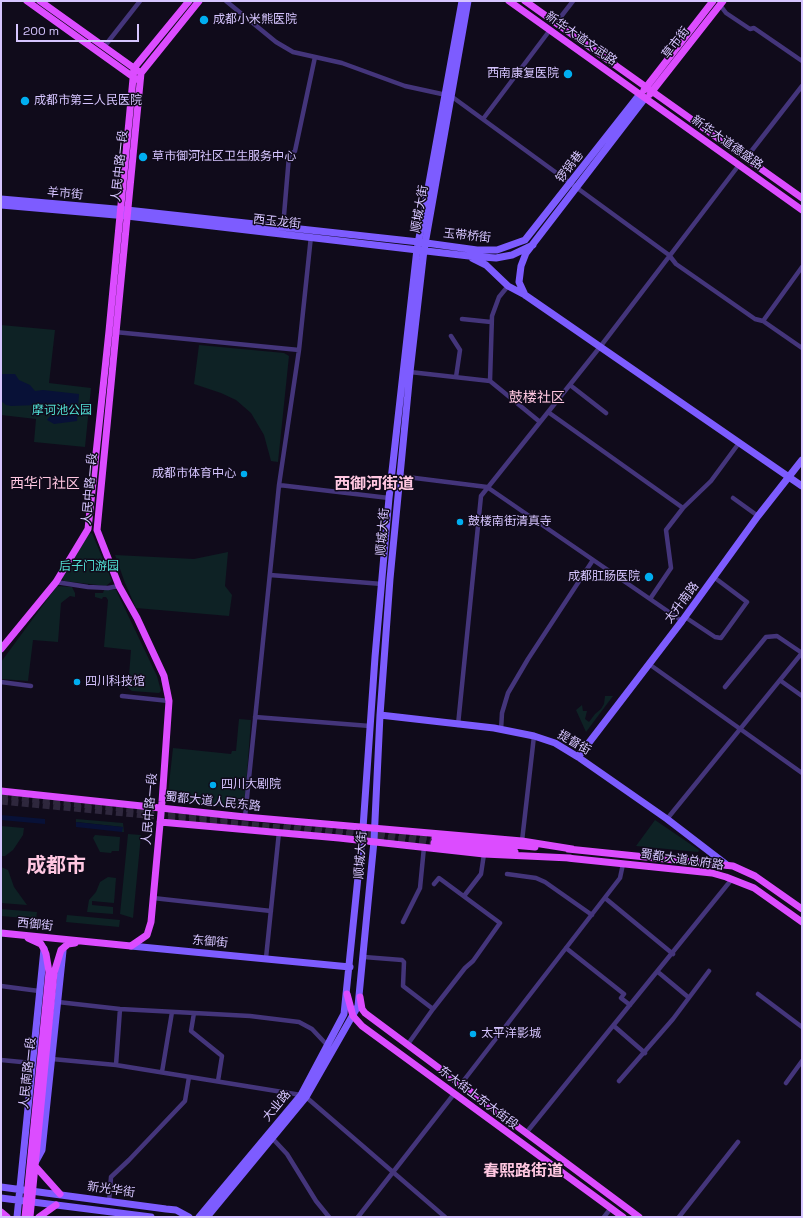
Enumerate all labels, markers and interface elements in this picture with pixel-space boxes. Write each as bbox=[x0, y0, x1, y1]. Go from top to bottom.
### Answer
street label: 新华大道文武路 bbox=[542, 9, 620, 69]
place label: 成都小米熊医院 bbox=[213, 13, 297, 27]
marker: 成都小米熊医院 bbox=[198, 14, 210, 26]
scale bar bbox=[18, 16, 141, 42]
text: 200 m bbox=[23, 23, 59, 39]
street label: 草市街 bbox=[659, 24, 693, 62]
place label: 西南康复医院 bbox=[487, 67, 559, 81]
marker: 西南康复医院 bbox=[562, 68, 574, 80]
place label: 成都市第三人民医院 bbox=[34, 94, 142, 108]
marker: 成都市第三人民医院 bbox=[19, 95, 31, 107]
street label: 新华大道德盛路 bbox=[688, 113, 766, 173]
street label: 人民中路一段 bbox=[109, 129, 131, 203]
street label: 锣锅巷 bbox=[553, 148, 587, 186]
place label: 草市御河社区卫生服务中心 bbox=[152, 150, 296, 164]
marker: 草市御河社区卫生服务中心 bbox=[137, 151, 149, 163]
street label: 顺城大街 bbox=[409, 184, 431, 234]
street label: 羊市街 bbox=[46, 185, 84, 203]
street label: 西玉龙街 bbox=[252, 212, 302, 232]
street label: 玉带桥街 bbox=[442, 226, 492, 246]
district label: 鼓楼社区 bbox=[509, 390, 565, 406]
park label: 摩诃池公园 bbox=[32, 404, 92, 418]
street label: 人民中路一段 bbox=[80, 453, 100, 525]
place label: 成都市体育中心 bbox=[152, 467, 236, 481]
marker: 成都市体育中心 bbox=[239, 469, 249, 479]
district label: 西御河街道 bbox=[334, 475, 414, 495]
district label: 西华门社区 bbox=[10, 476, 80, 492]
street label: 顺城大街 bbox=[374, 507, 392, 557]
place label: 鼓楼南街清真寺 bbox=[468, 515, 552, 529]
marker: 鼓楼南街清真寺 bbox=[455, 517, 465, 527]
park label: 后子门游园 bbox=[59, 560, 119, 574]
place label: 成都肛肠医院 bbox=[568, 570, 640, 584]
marker: 成都肛肠医院 bbox=[643, 571, 655, 583]
street label: 太升南路 bbox=[662, 579, 702, 627]
place label: 四川科技馆 bbox=[85, 675, 145, 689]
marker: 四川科技馆 bbox=[72, 677, 82, 687]
street label: 提督街 bbox=[555, 728, 593, 758]
street label: 人民中路一段 bbox=[140, 773, 160, 845]
place label: 四川大剧院 bbox=[221, 778, 281, 792]
marker: 四川大剧院 bbox=[208, 780, 218, 790]
street label: 蜀都大道人民东路 bbox=[165, 790, 261, 814]
street label: 顺城大街 bbox=[352, 831, 370, 879]
street label: 蜀都大道总府路 bbox=[639, 847, 725, 873]
district label: 成都市 bbox=[26, 855, 86, 879]
street label: 西御街 bbox=[16, 916, 54, 934]
street label: 东御街 bbox=[191, 933, 229, 951]
place label: 太平洋影城 bbox=[481, 1027, 541, 1041]
marker: 太平洋影城 bbox=[468, 1029, 478, 1039]
street label: 人民南路一段 bbox=[17, 1036, 39, 1110]
street label: 东大街上东大街段 bbox=[435, 1063, 521, 1133]
street label: 大业路 bbox=[260, 1088, 294, 1124]
district label: 春熙路街道 bbox=[483, 1162, 563, 1182]
street label: 新光华街 bbox=[86, 1180, 136, 1200]

